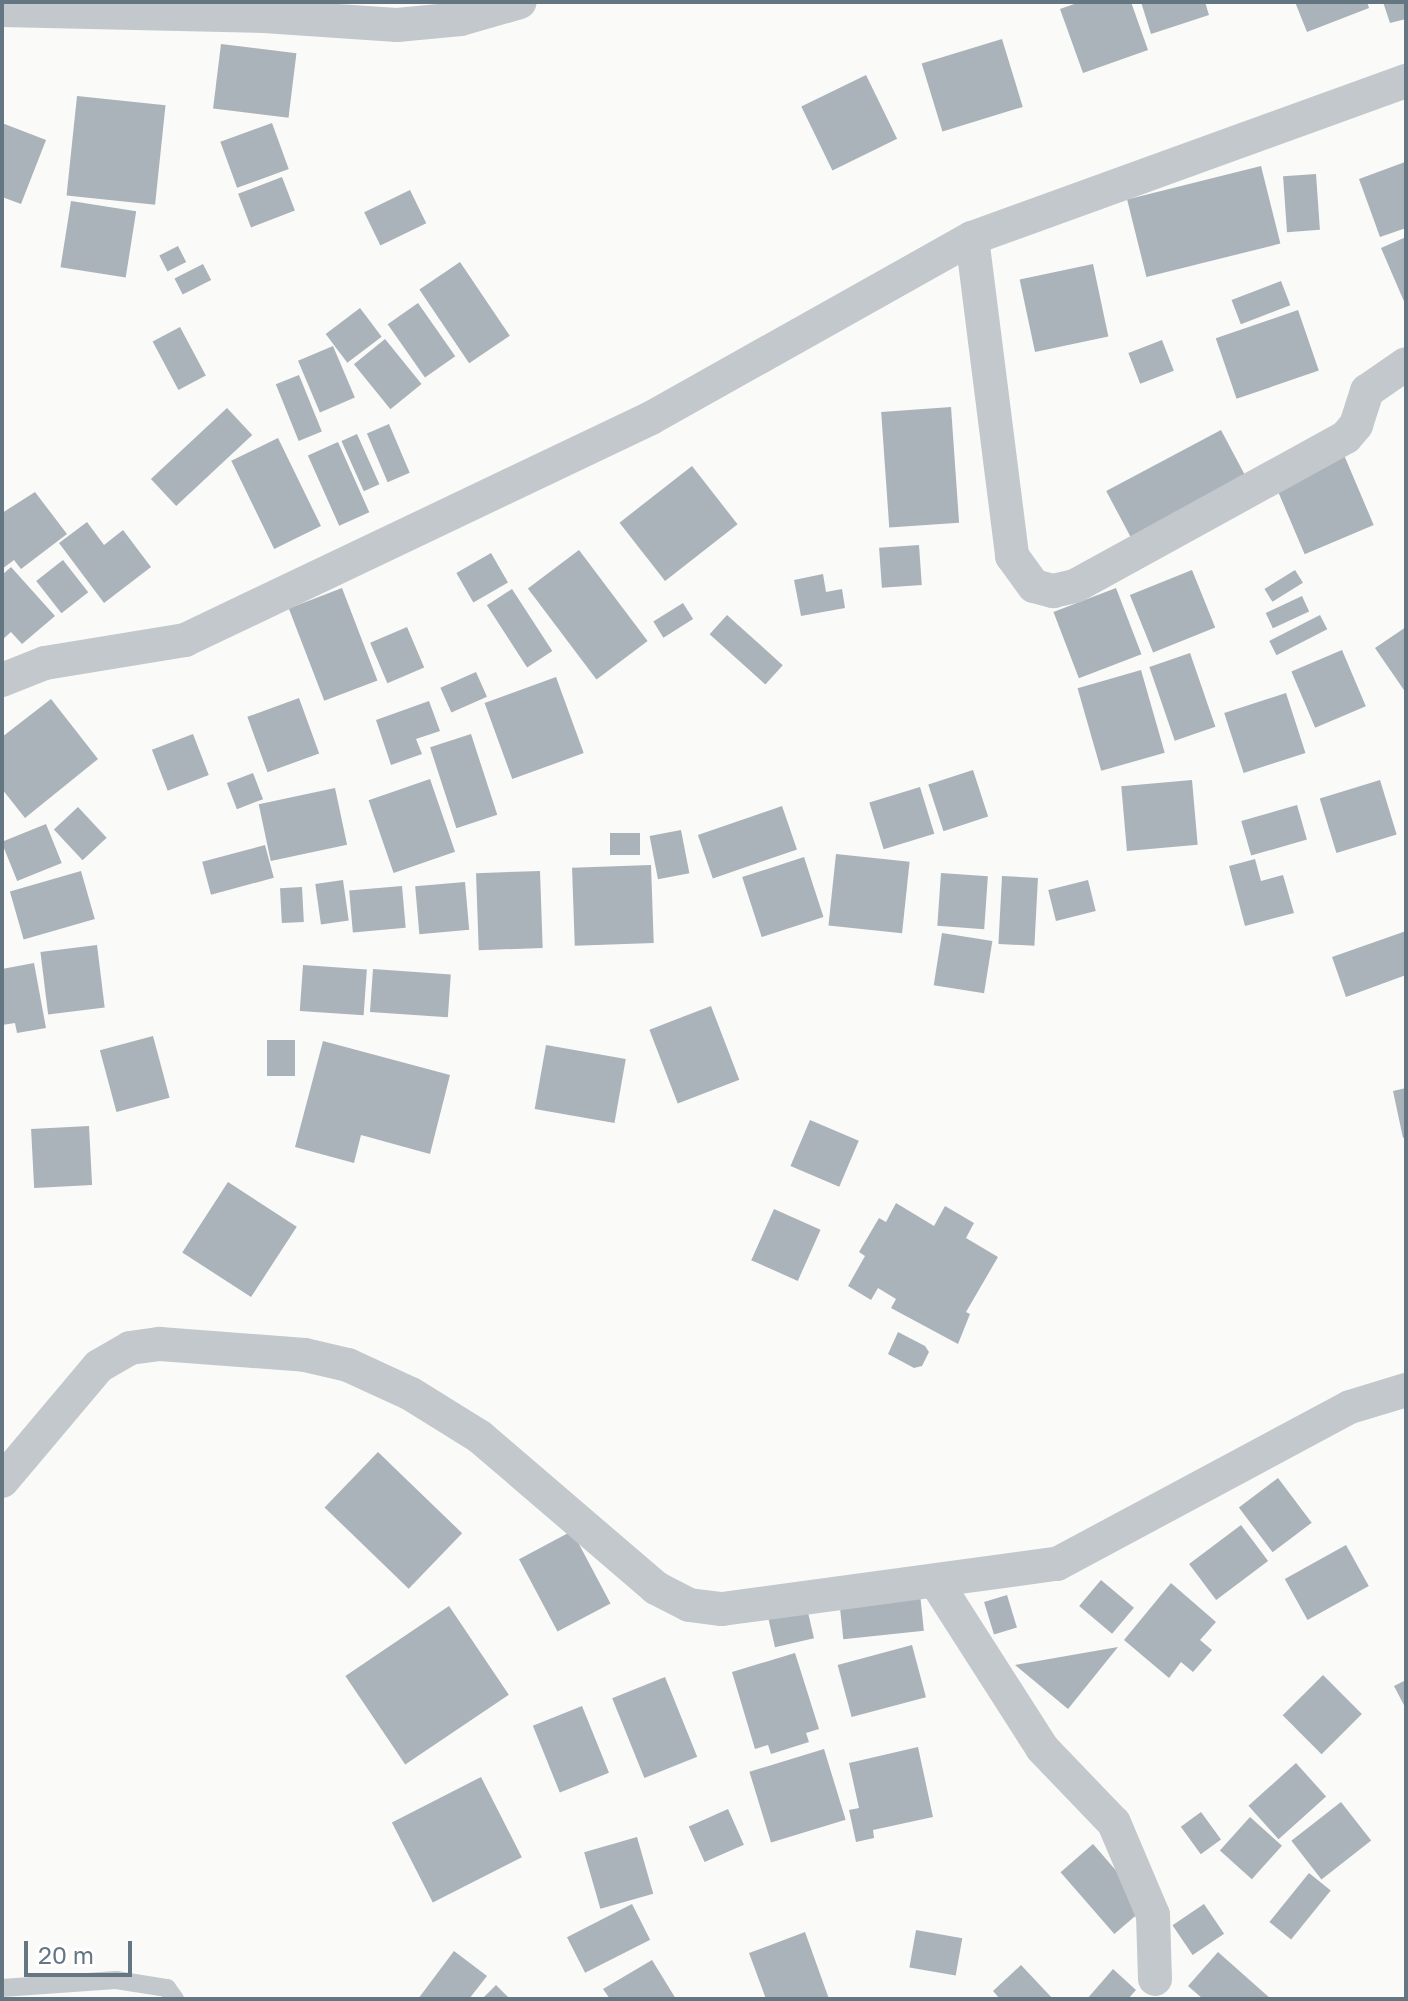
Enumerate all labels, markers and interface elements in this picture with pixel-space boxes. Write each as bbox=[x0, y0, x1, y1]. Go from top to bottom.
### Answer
scale bar bbox=[28, 1925, 136, 1975]
text: 20 m bbox=[38, 1940, 94, 1969]

